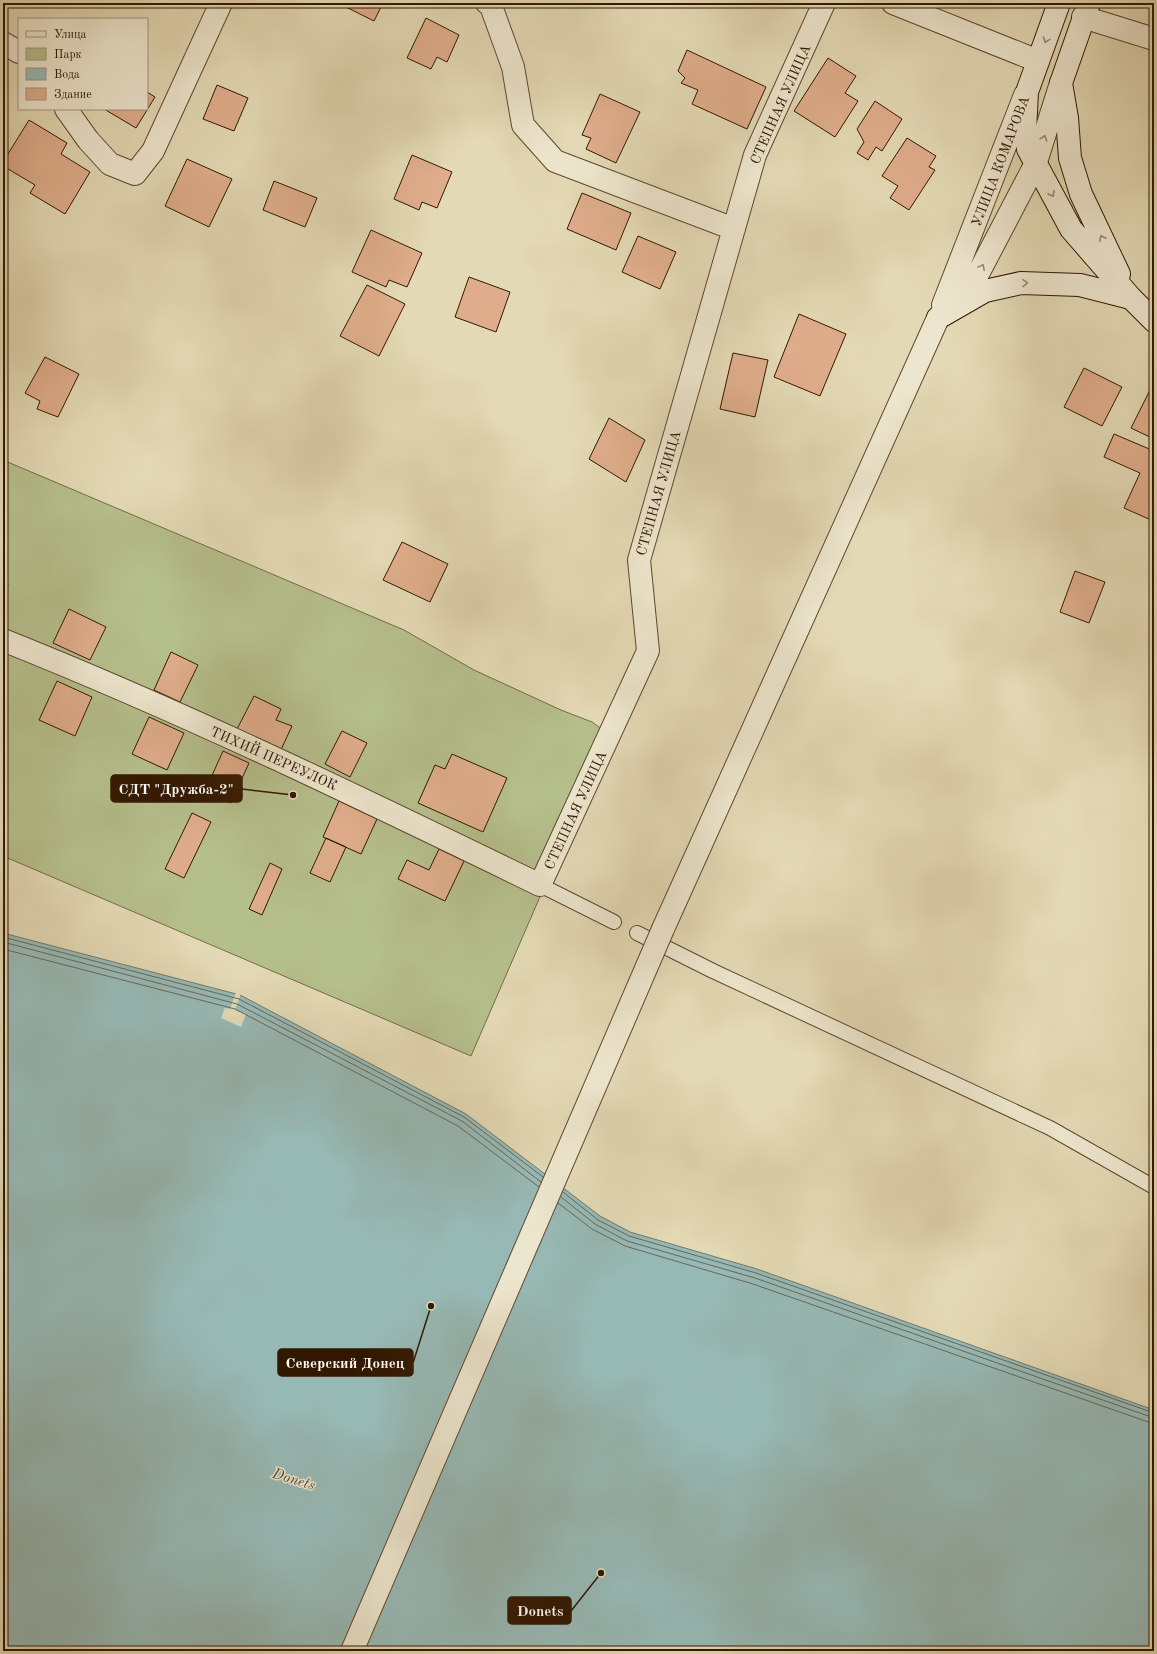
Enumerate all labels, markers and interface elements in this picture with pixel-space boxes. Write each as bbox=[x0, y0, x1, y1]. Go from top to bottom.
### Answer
legend bbox=[18, 18, 148, 110]
text: Улица bbox=[54, 29, 87, 41]
one-way arrow bbox=[1042, 36, 1050, 43]
street label: СТЕПНАЯ УЛИЦА bbox=[748, 42, 814, 166]
text: Парк bbox=[54, 49, 82, 61]
text: Вода bbox=[54, 69, 80, 81]
text: Здание bbox=[54, 89, 92, 101]
street label: УЛИЦА КОМАРОВА bbox=[970, 94, 1032, 229]
one-way arrow bbox=[1039, 135, 1048, 142]
one-way arrow bbox=[1047, 190, 1054, 198]
one-way arrow bbox=[1099, 234, 1107, 242]
one-way arrow bbox=[977, 264, 984, 271]
one-way arrow bbox=[1022, 279, 1028, 287]
street label: СТЕПНАЯ УЛИЦА bbox=[634, 429, 684, 557]
street label: ТИХИЙ ПЕРЕУЛОК bbox=[208, 721, 341, 793]
street label: СТЕПНАЯ УЛИЦА bbox=[542, 749, 610, 872]
callout: СДТ "Дружба-2" bbox=[111, 775, 242, 802]
text: СДТ "Дружба-2" bbox=[118, 783, 234, 798]
callout: Северский Донец bbox=[278, 1349, 413, 1376]
text: Северский Донец bbox=[285, 1357, 405, 1372]
water label: Donets bbox=[269, 1467, 317, 1494]
callout: Donets bbox=[508, 1597, 571, 1624]
text: Donets bbox=[517, 1605, 563, 1620]

